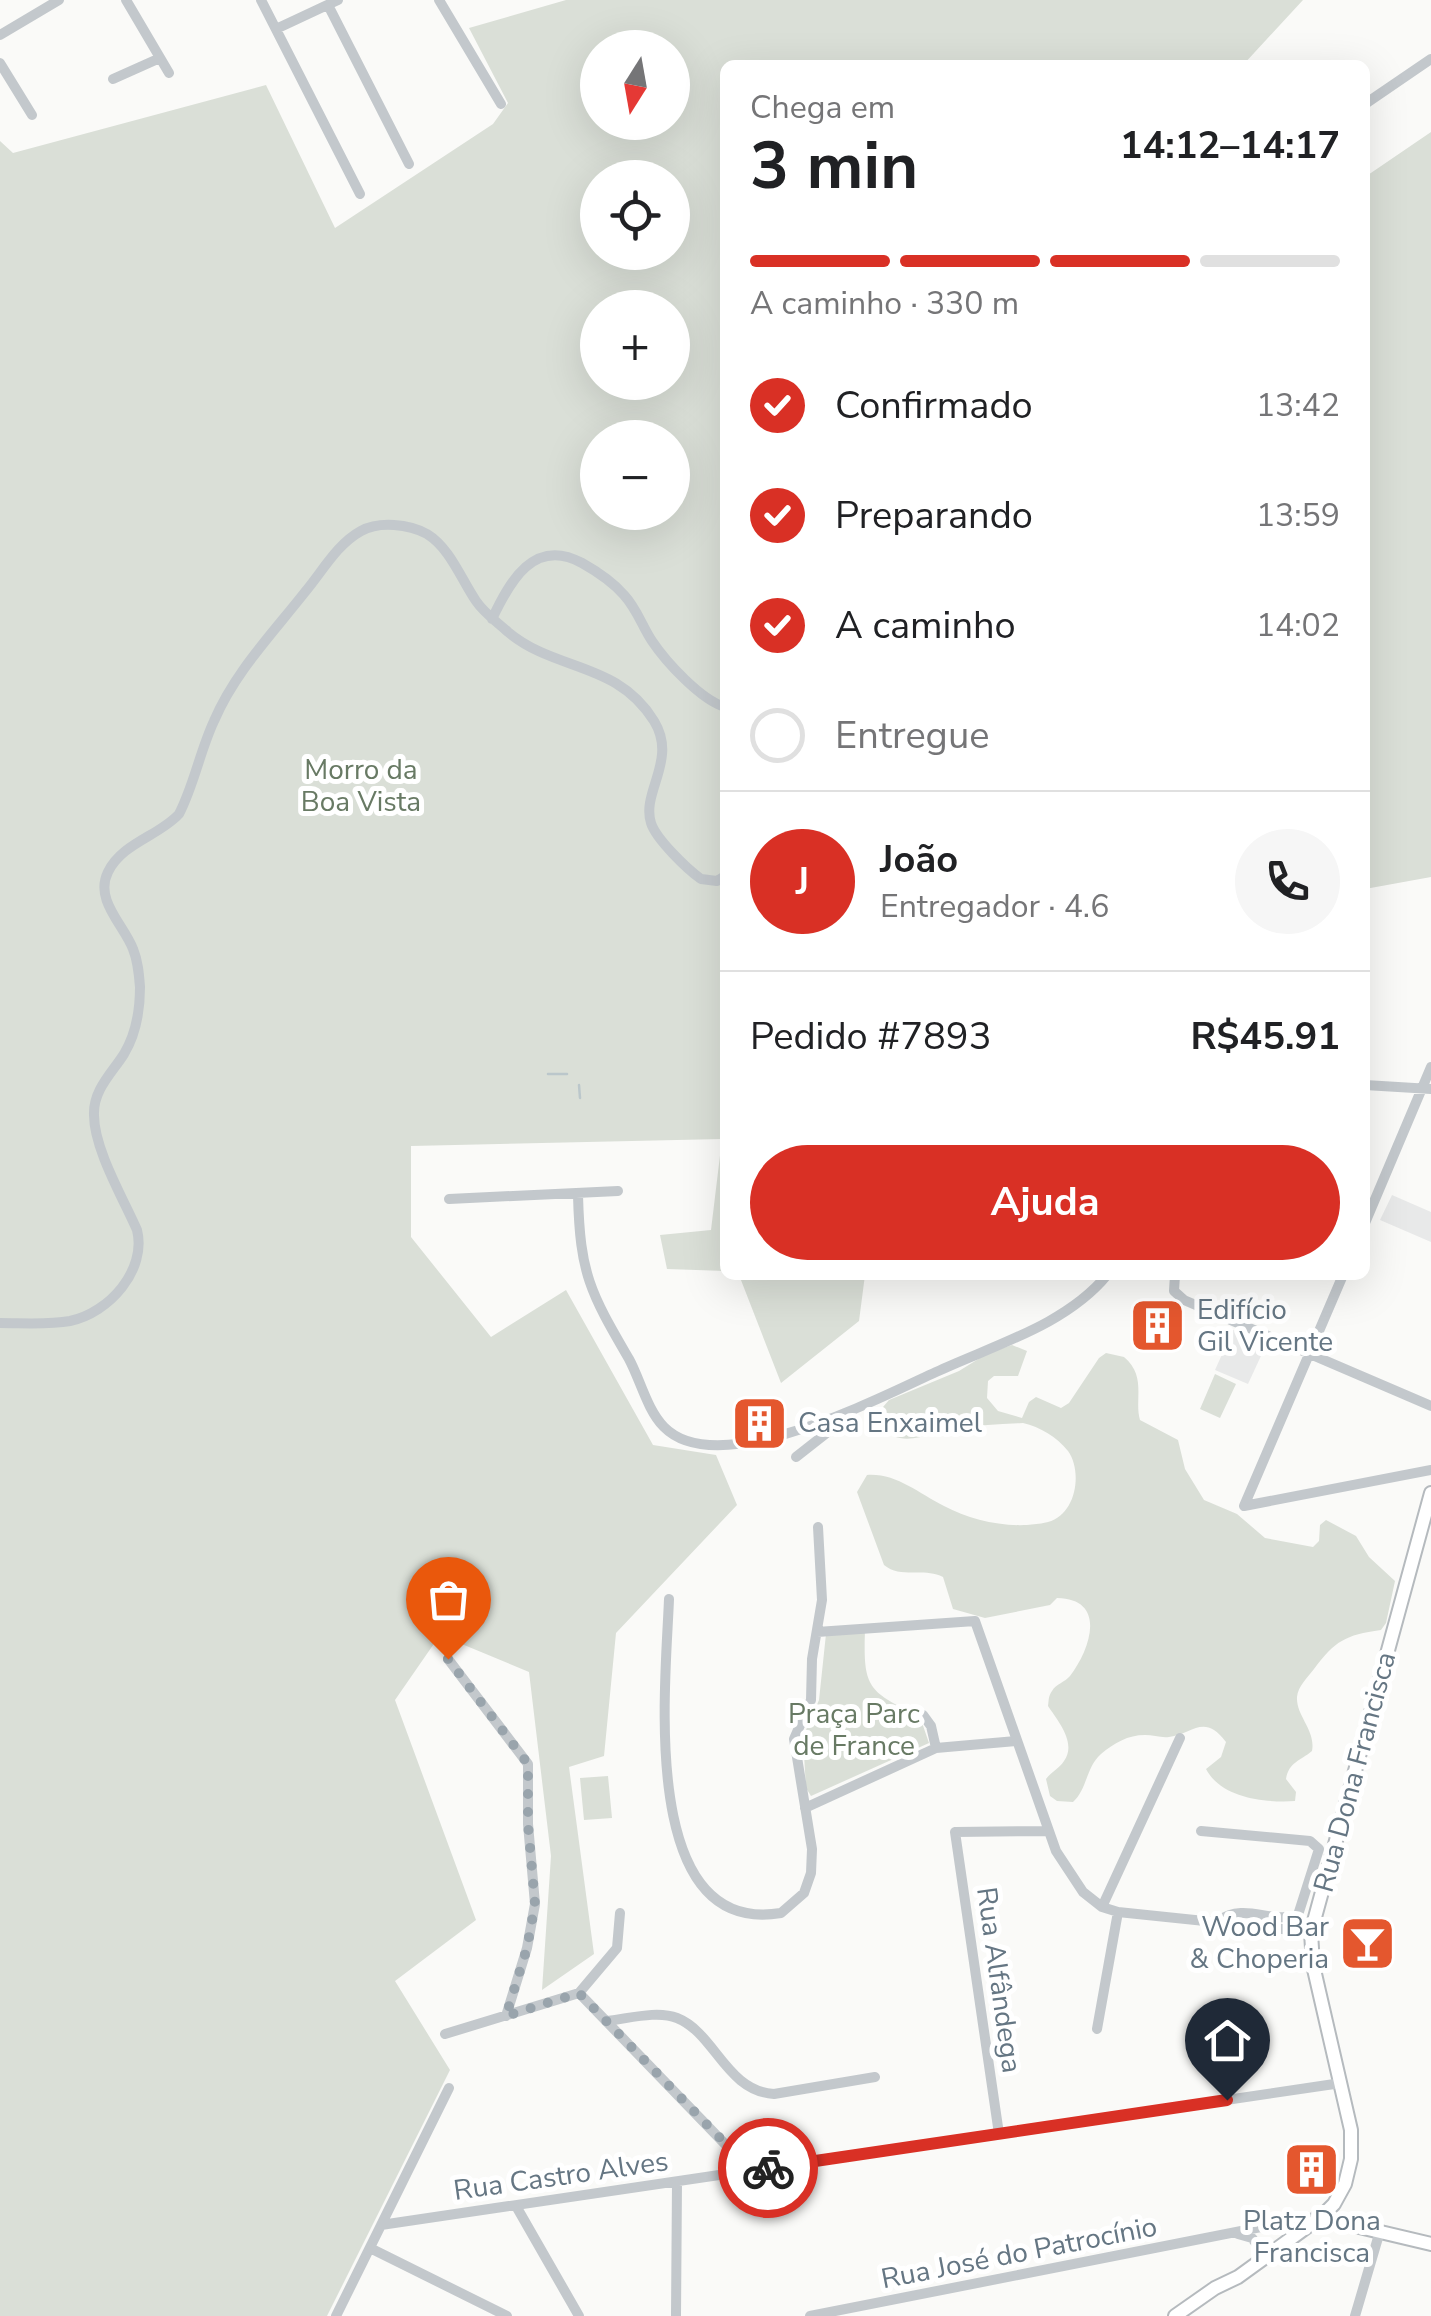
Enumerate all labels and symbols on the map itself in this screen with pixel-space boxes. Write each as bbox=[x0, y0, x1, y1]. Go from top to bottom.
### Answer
north arrow bbox=[580, 30, 690, 140]
park label: Morro da Boa Vista bbox=[301, 751, 421, 821]
place label: Edifício Gil Vicente bbox=[1197, 1291, 1333, 1361]
building icon: Edifício Gil Vicente bbox=[1128, 1296, 1188, 1356]
building icon: Casa Enxaimel bbox=[729, 1393, 789, 1453]
place label: Casa Enxaimel bbox=[798, 1404, 983, 1442]
pin bbox=[406, 1557, 491, 1660]
street label: Rua Dona Francisca bbox=[1305, 1648, 1405, 1896]
park label: Praça Parc de France bbox=[788, 1695, 920, 1765]
street label: Rua Alfândega bbox=[967, 1885, 1031, 2075]
place label: Wood Bar & Choperia bbox=[1190, 1908, 1329, 1978]
bar icon: Wood Bar & Choperia bbox=[1338, 1913, 1398, 1973]
pin bbox=[1185, 1998, 1270, 2101]
courier bbox=[718, 2118, 818, 2218]
building icon: Platz Dona Francisca bbox=[1282, 2140, 1342, 2200]
street label: Rua Castro Alves bbox=[451, 2142, 671, 2210]
place label: Platz Dona Francisca bbox=[1243, 2202, 1381, 2272]
street label: Rua José do Patrocínio bbox=[878, 2208, 1160, 2298]

